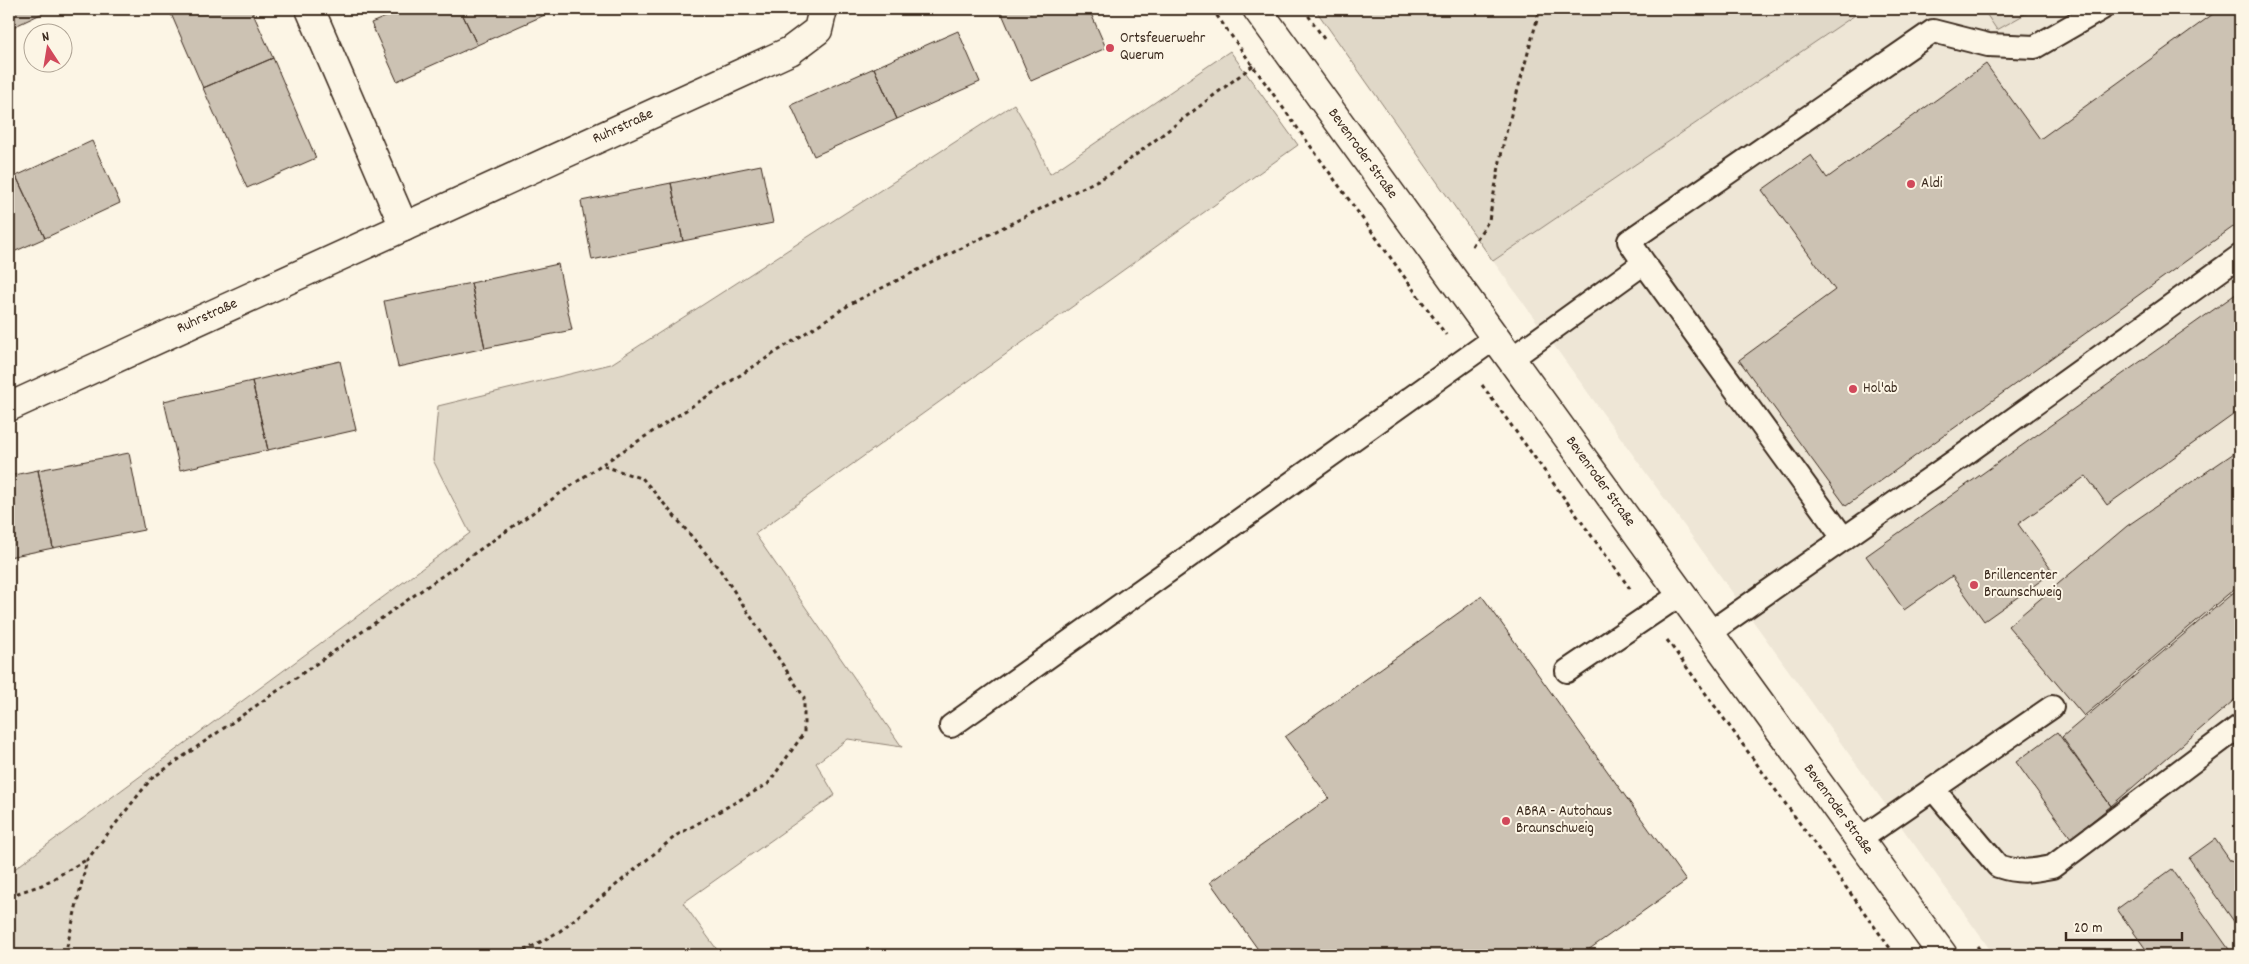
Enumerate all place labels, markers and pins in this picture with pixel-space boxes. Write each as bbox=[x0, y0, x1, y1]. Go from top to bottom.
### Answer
place label: Ortsfeuerwehr Querum bbox=[1120, 28, 1206, 67]
marker: Ortsfeuerwehr Querum bbox=[1104, 42, 1116, 54]
place label: Aldi bbox=[1921, 173, 1943, 195]
marker: Aldi bbox=[1905, 178, 1917, 190]
place label: Hol'ab bbox=[1863, 378, 1897, 400]
marker: Hol'ab bbox=[1847, 383, 1859, 395]
place label: Brillencenter Braunschweig bbox=[1984, 565, 2062, 604]
marker: Brillencenter Braunschweig bbox=[1968, 579, 1980, 591]
place label: ABRA - Autohaus Braunschweig bbox=[1516, 801, 1612, 840]
marker: ABRA - Autohaus Braunschweig bbox=[1500, 815, 1512, 827]

